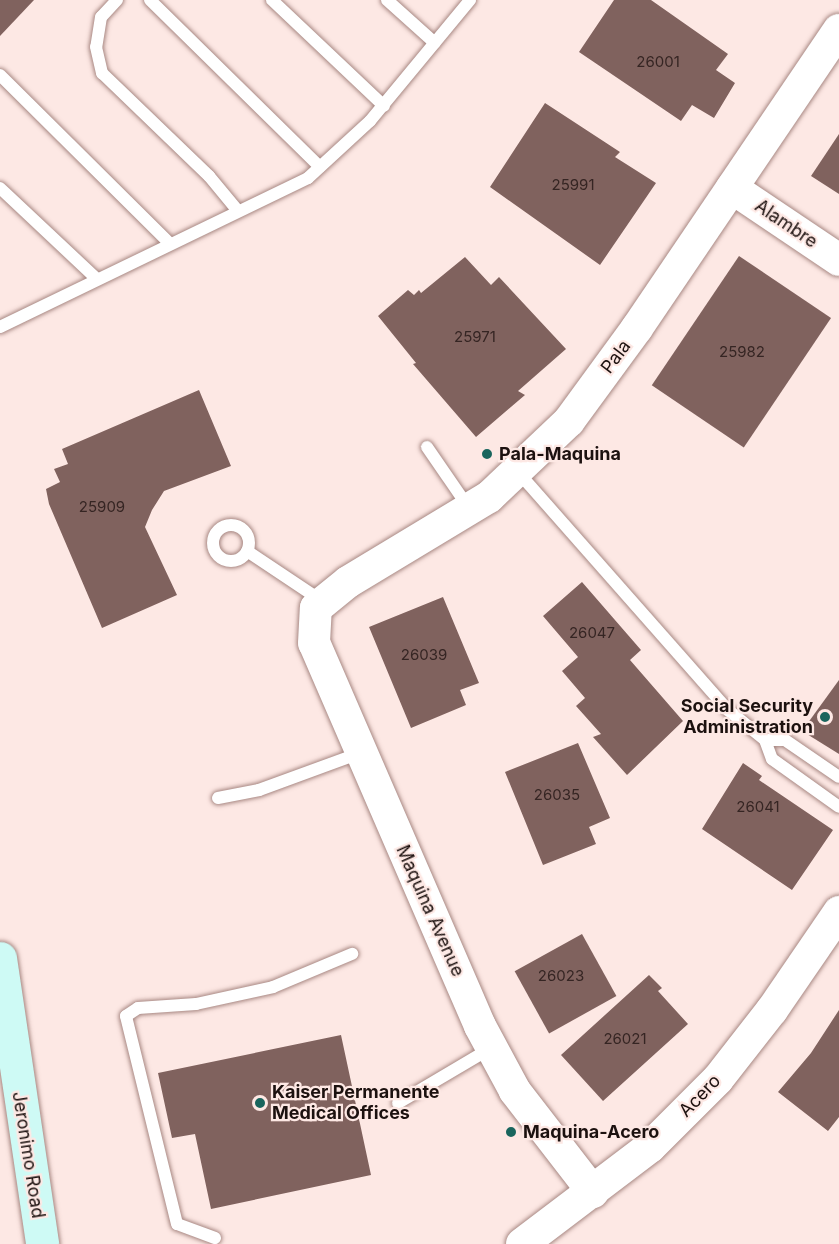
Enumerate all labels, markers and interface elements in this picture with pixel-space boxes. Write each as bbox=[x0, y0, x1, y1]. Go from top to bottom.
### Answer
house number: 26001 bbox=[636, 53, 680, 71]
house number: 25991 bbox=[552, 176, 594, 194]
street label: Alambre bbox=[751, 195, 821, 253]
house number: 25971 bbox=[454, 328, 496, 346]
street label: Pala bbox=[597, 336, 635, 378]
house number: 25982 bbox=[719, 343, 765, 361]
place label: Pala-Maquina bbox=[499, 443, 621, 465]
marker: Pala-Maquina bbox=[480, 447, 494, 461]
house number: 25909 bbox=[79, 498, 125, 516]
house number: 26047 bbox=[569, 624, 615, 642]
house number: 26039 bbox=[401, 646, 447, 664]
place label: Social Security Administration bbox=[681, 696, 813, 738]
marker: Social Security Administration bbox=[818, 710, 832, 724]
house number: 26035 bbox=[534, 786, 580, 804]
house number: 26041 bbox=[736, 798, 780, 816]
street label: Maquina Avenue bbox=[391, 842, 469, 980]
house number: 26023 bbox=[538, 967, 584, 985]
house number: 26021 bbox=[603, 1030, 647, 1048]
street label: Acero bbox=[675, 1070, 725, 1122]
place label: Kaiser Permanente Medical Offices bbox=[272, 1082, 440, 1124]
street label: Jeronimo Road bbox=[7, 1090, 49, 1220]
marker: Kaiser Permanente Medical Offices bbox=[253, 1096, 267, 1110]
place label: Maquina-Acero bbox=[523, 1121, 659, 1143]
marker: Maquina-Acero bbox=[504, 1125, 518, 1139]

